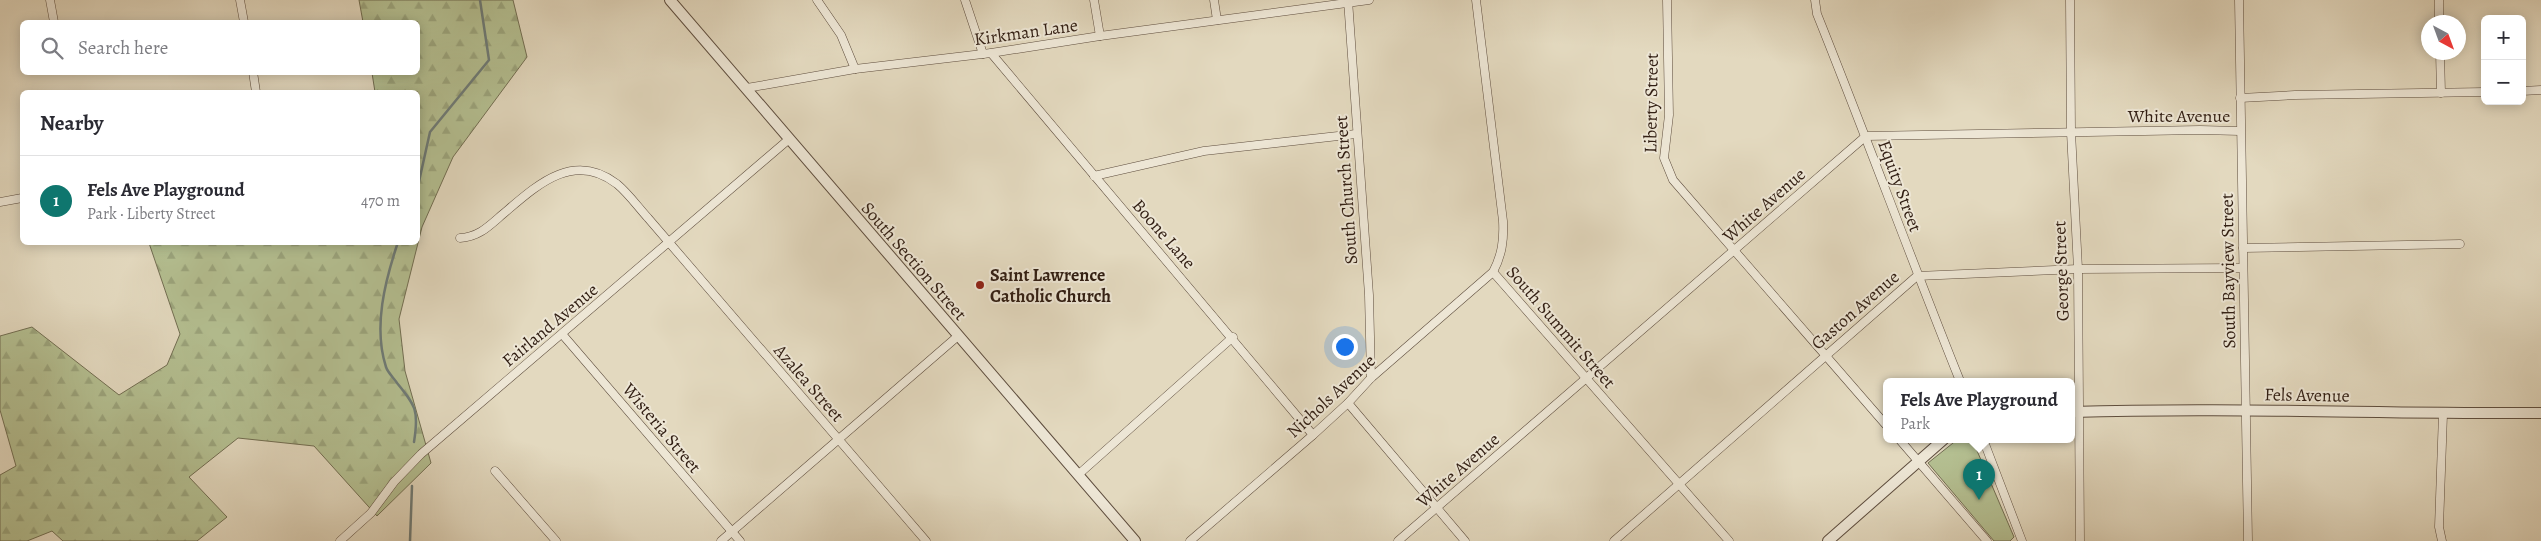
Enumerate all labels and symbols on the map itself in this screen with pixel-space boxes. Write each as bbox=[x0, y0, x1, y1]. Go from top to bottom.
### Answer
street label: Kirkman Lane bbox=[973, 13, 1079, 51]
north arrow bbox=[2421, 15, 2466, 60]
street label: Liberty Street bbox=[1638, 53, 1664, 153]
street label: White Avenue bbox=[2127, 104, 2230, 128]
street label: South Church Street bbox=[1329, 115, 1363, 265]
street label: Equity Street bbox=[1872, 137, 1928, 235]
street label: White Avenue bbox=[1717, 162, 1811, 248]
street label: South Bayview Street bbox=[2215, 193, 2241, 349]
street label: Boone Lane bbox=[1127, 194, 1201, 274]
street label: South Section Street bbox=[856, 197, 972, 325]
street label: George Street bbox=[2047, 220, 2075, 322]
street label: South Summit Street bbox=[1501, 261, 1621, 393]
place label: Saint Lawrence Catholic Church bbox=[990, 263, 1111, 308]
street label: Gaston Avenue bbox=[1806, 265, 1904, 355]
street label: Fairland Avenue bbox=[497, 278, 603, 372]
marker: Saint Lawrence Catholic Church bbox=[974, 279, 986, 291]
your location bbox=[1332, 334, 1358, 360]
street label: Azalea Street bbox=[768, 338, 850, 427]
street label: Nichols Avenue bbox=[1282, 349, 1380, 443]
street label: Wisteria Street bbox=[617, 377, 707, 478]
street label: Fels Avenue bbox=[2264, 382, 2350, 408]
street label: White Avenue bbox=[1411, 427, 1505, 513]
pin: 1 bbox=[1963, 459, 1995, 500]

